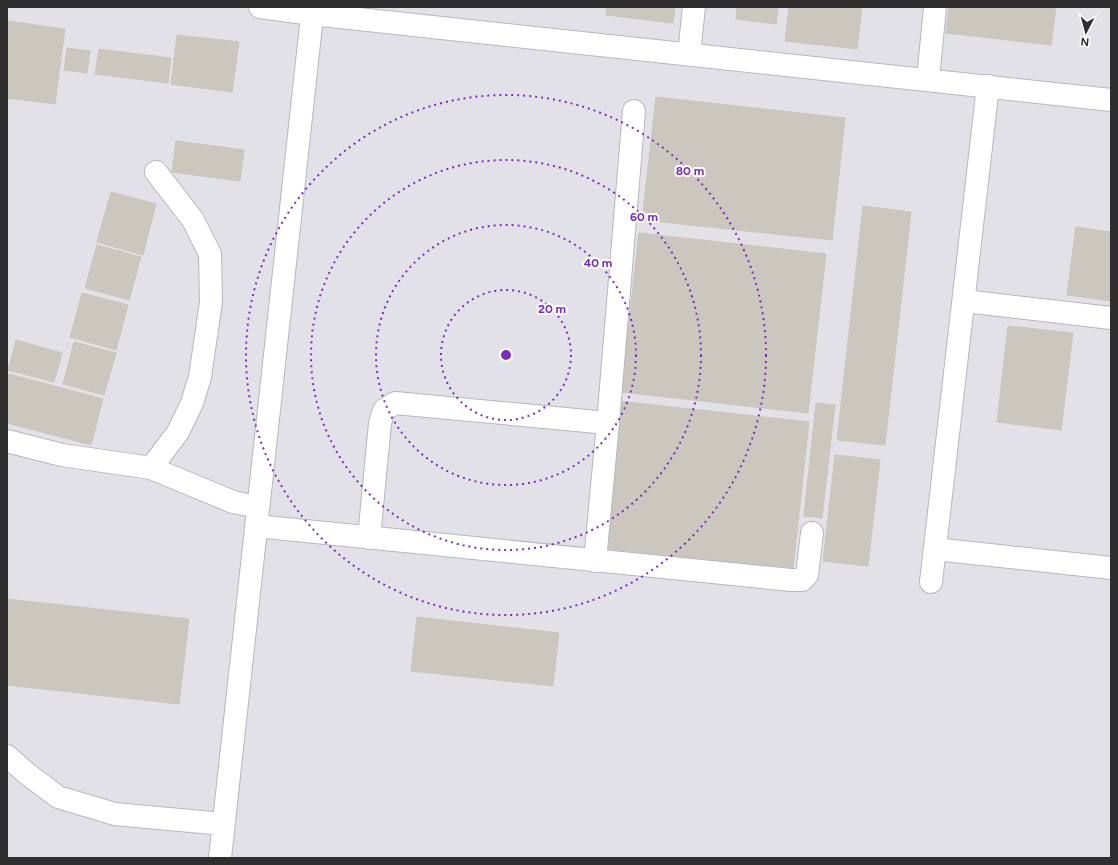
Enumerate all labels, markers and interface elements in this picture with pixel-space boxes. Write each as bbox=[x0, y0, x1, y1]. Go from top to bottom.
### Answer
north arrow bbox=[1066, 12, 1106, 52]
text: N bbox=[1080, 35, 1090, 48]
text: 80 m bbox=[676, 164, 704, 178]
text: 60 m bbox=[630, 210, 658, 224]
text: 40 m bbox=[584, 256, 612, 270]
text: 20 m bbox=[538, 302, 566, 316]
centre of rings bbox=[499, 348, 513, 362]

